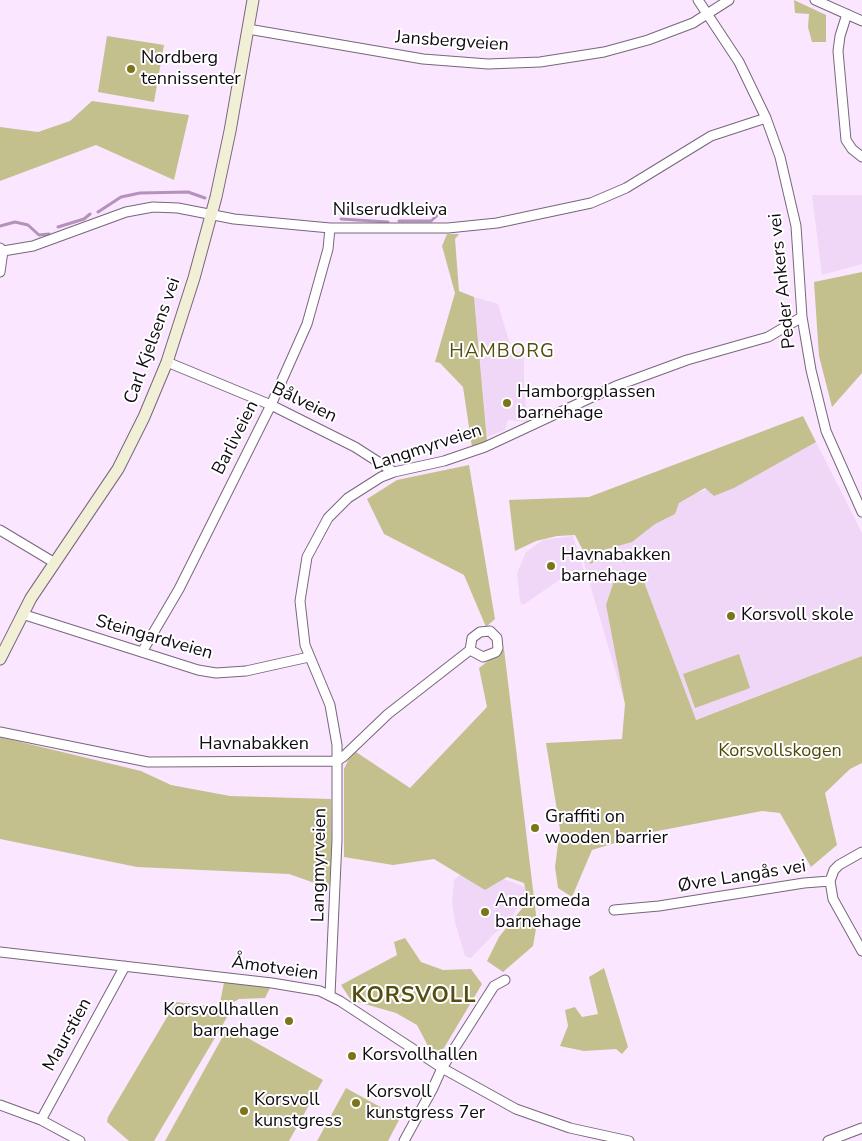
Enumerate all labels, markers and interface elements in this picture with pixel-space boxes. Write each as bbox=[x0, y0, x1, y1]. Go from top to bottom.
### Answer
street label: Jansbergveien bbox=[394, 27, 510, 57]
place label: Nordberg tennissenter bbox=[141, 48, 241, 90]
marker: Nordberg tennissenter bbox=[125, 63, 137, 75]
street label: Nilserudkleiva bbox=[333, 200, 447, 222]
street label: Peder Ankers vei bbox=[765, 212, 801, 350]
street label: Carl Kjelsens vei bbox=[120, 275, 186, 407]
district label: HAMBORG bbox=[448, 341, 556, 363]
street label: Bålveien bbox=[268, 378, 340, 428]
place label: Hamborgplassen barnehage bbox=[517, 382, 656, 424]
street label: Barliveien bbox=[208, 397, 264, 479]
marker: Hamborgplassen barnehage bbox=[501, 397, 513, 409]
street label: Langmyrveien bbox=[369, 420, 485, 476]
place label: Havnabakken barnehage bbox=[561, 545, 671, 588]
marker: Havnabakken barnehage bbox=[545, 560, 557, 572]
place label: Korsvoll skole bbox=[741, 605, 854, 627]
marker: Korsvoll skole bbox=[725, 610, 737, 622]
street label: Steingardveien bbox=[93, 611, 215, 665]
street label: Havnabakken bbox=[199, 734, 309, 756]
park label: Korsvollskogen bbox=[718, 741, 842, 763]
place label: Graffiti on wooden barrier bbox=[545, 807, 668, 850]
street label: Langmyrveien bbox=[308, 808, 332, 922]
marker: Graffiti on wooden barrier bbox=[529, 822, 541, 834]
street label: Øvre Langås vei bbox=[676, 856, 808, 898]
place label: Andromeda barnehage bbox=[495, 891, 590, 934]
marker: Andromeda barnehage bbox=[479, 906, 491, 918]
street label: Åmotveien bbox=[230, 952, 320, 986]
district label: KORSVOLL bbox=[350, 984, 478, 1010]
street label: Maurstien bbox=[39, 995, 97, 1075]
place label: Korsvollhallen barnehage bbox=[163, 1000, 279, 1042]
marker: Korsvollhallen barnehage bbox=[283, 1015, 295, 1027]
place label: Korsvollhallen bbox=[362, 1045, 478, 1067]
marker: Korsvollhallen bbox=[346, 1050, 358, 1062]
place label: Korsvoll kunstgress 7er bbox=[366, 1082, 485, 1124]
place label: Korsvoll kunstgress bbox=[254, 1090, 342, 1132]
marker: Korsvoll kunstgress 7er bbox=[350, 1097, 362, 1109]
marker: Korsvoll kunstgress bbox=[238, 1105, 250, 1117]

